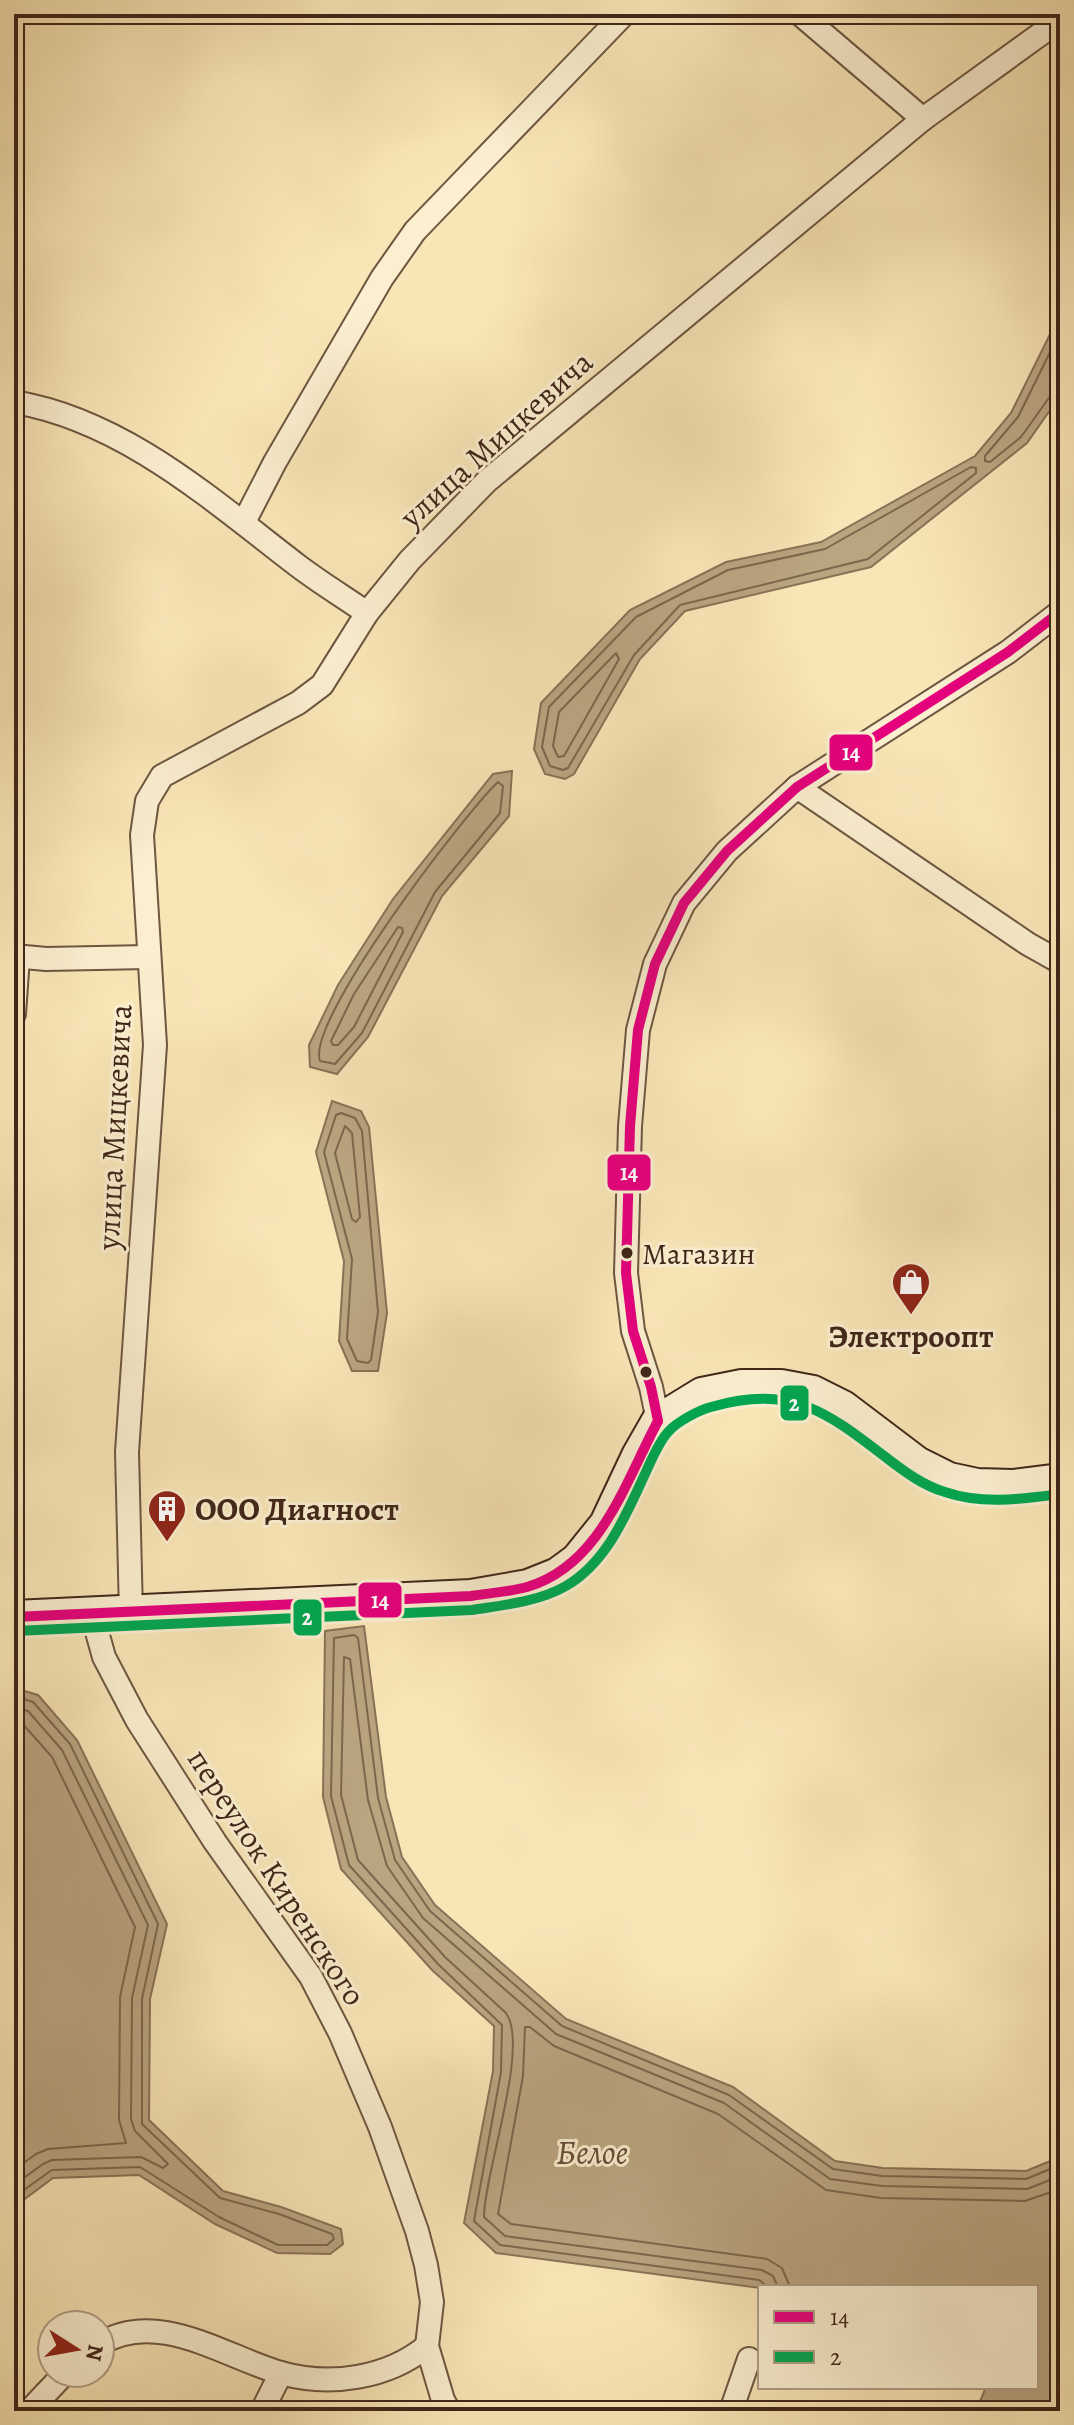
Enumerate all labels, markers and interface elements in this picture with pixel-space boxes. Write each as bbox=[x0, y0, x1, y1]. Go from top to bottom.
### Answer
street label: улица Мицкевича bbox=[389, 340, 602, 538]
line badge: 14 bbox=[828, 733, 874, 772]
text: 14 bbox=[842, 738, 860, 768]
street label: улица Мицкевича bbox=[86, 1003, 142, 1252]
line badge: 14 bbox=[606, 1153, 652, 1192]
text: 14 bbox=[620, 1158, 638, 1188]
place label: Магазин bbox=[642, 1234, 755, 1274]
marker: Магазин bbox=[619, 1245, 635, 1261]
shop icon: Электроопт bbox=[890, 1261, 932, 1316]
place label: Электроопт bbox=[828, 1314, 994, 1358]
unlabelled marker bbox=[638, 1364, 654, 1380]
line badge: 2 bbox=[779, 1384, 810, 1422]
text: 2 bbox=[789, 1389, 800, 1419]
place label: ООО Диагност bbox=[195, 1487, 399, 1531]
building icon: ООО Диагност bbox=[146, 1488, 188, 1543]
line badge: 14 bbox=[357, 1581, 403, 1619]
text: 14 bbox=[371, 1586, 389, 1616]
line badge: 2 bbox=[292, 1598, 323, 1637]
text: 2 bbox=[302, 1603, 313, 1633]
street label: переулок Киренского bbox=[177, 1740, 377, 2014]
water label: Белое bbox=[556, 2129, 628, 2176]
legend bbox=[758, 2285, 1038, 2389]
text: 14 bbox=[830, 2301, 849, 2333]
north arrow bbox=[36, 2309, 116, 2389]
text: 2 bbox=[830, 2341, 841, 2373]
text: N bbox=[78, 2342, 111, 2363]

